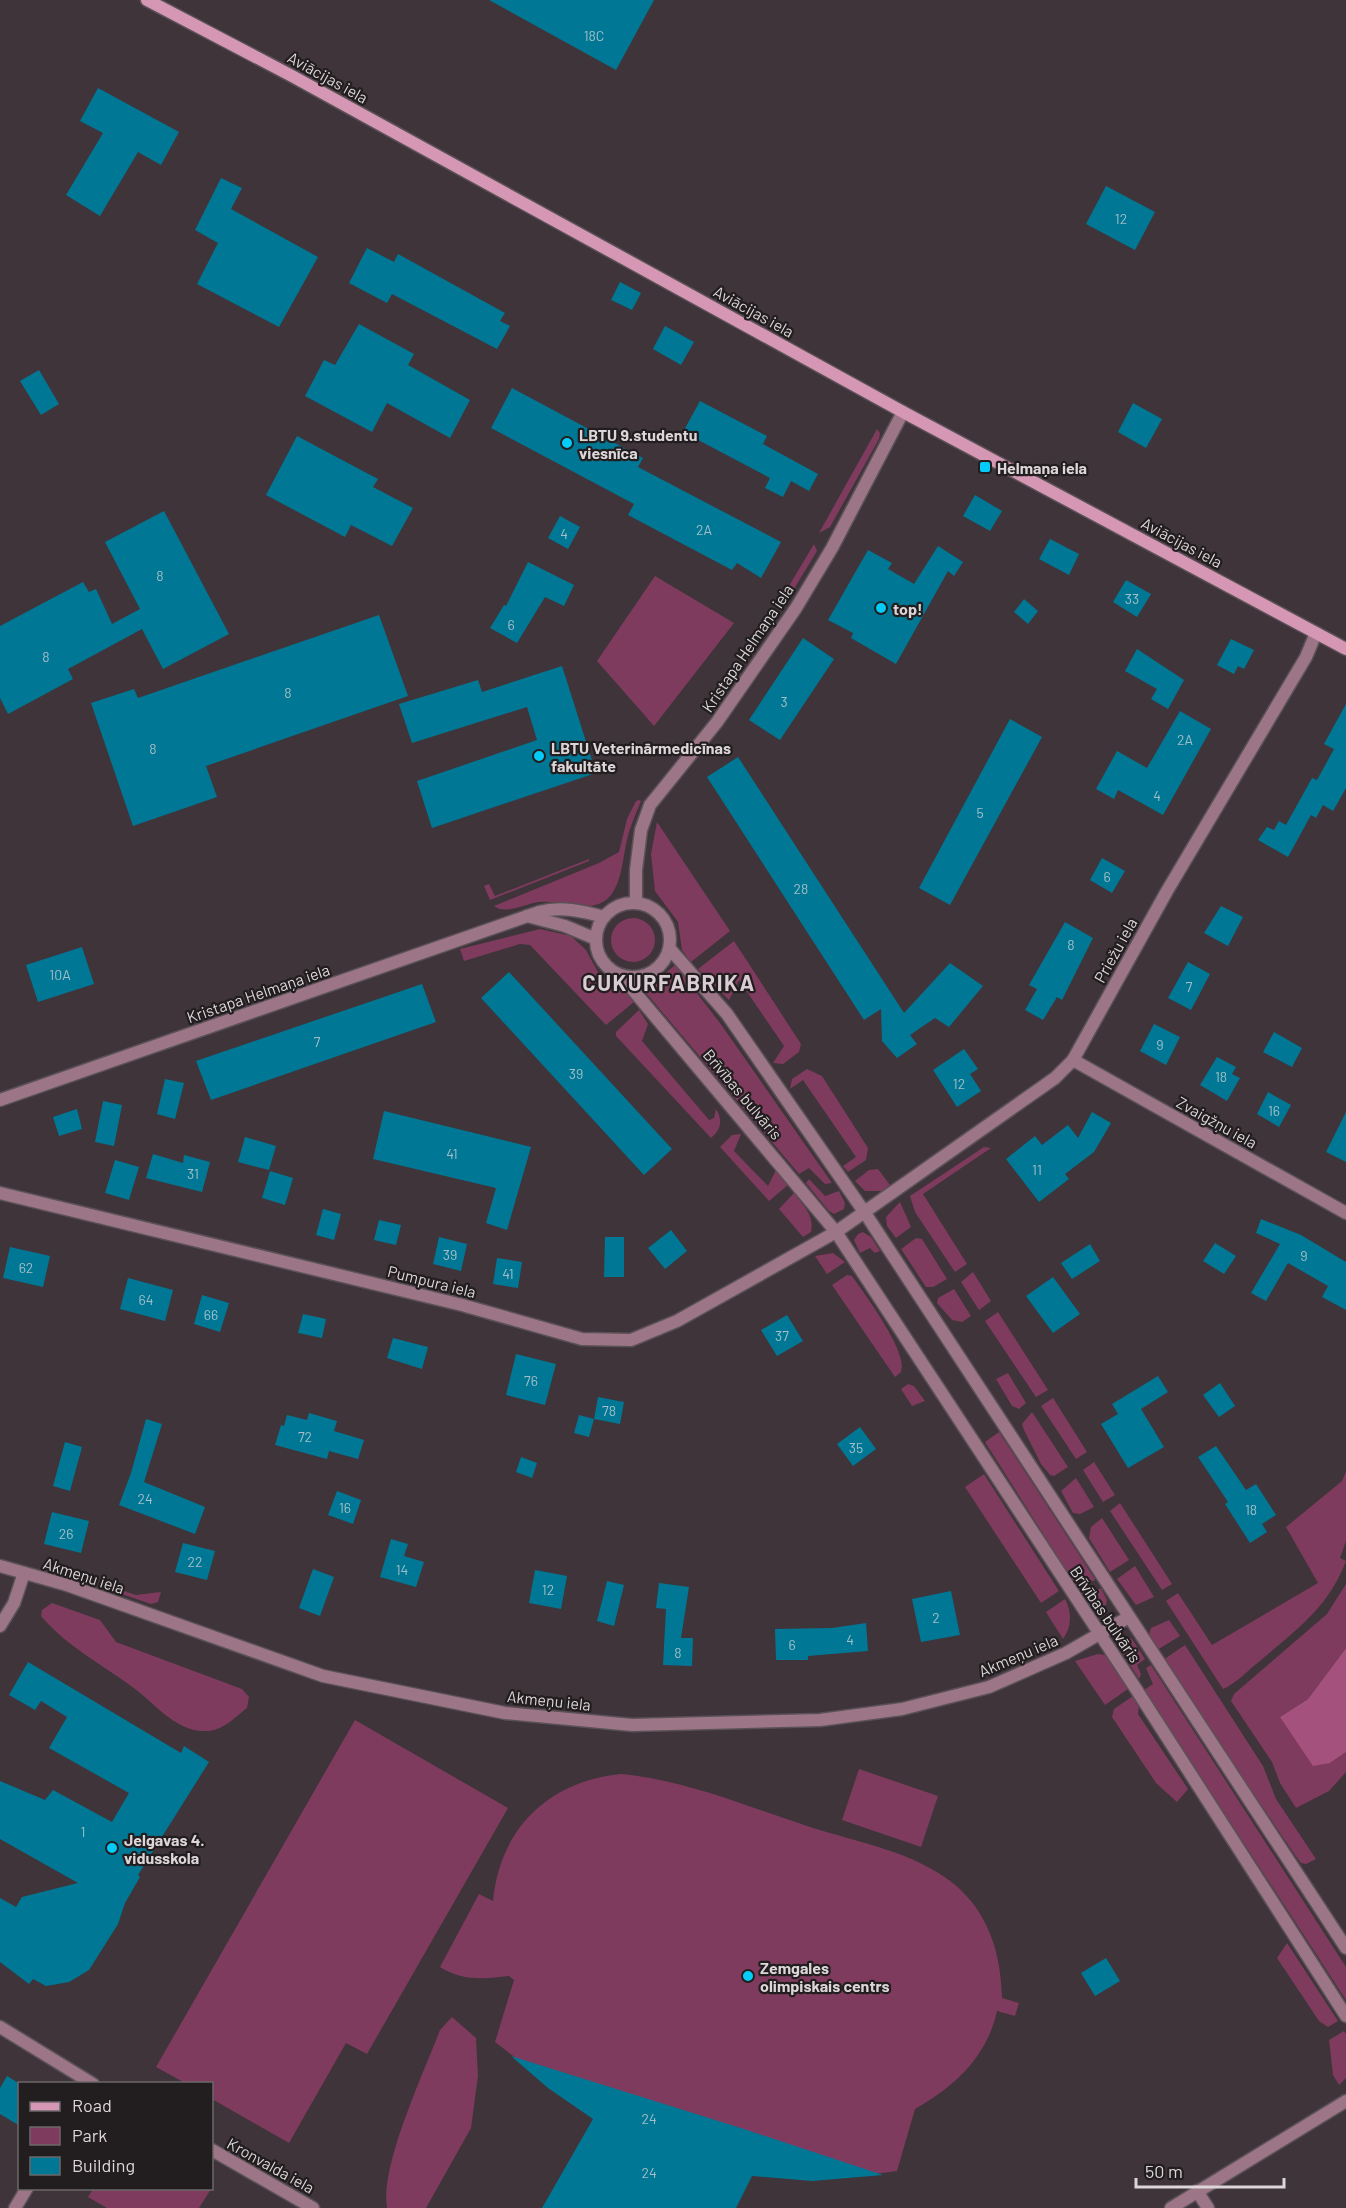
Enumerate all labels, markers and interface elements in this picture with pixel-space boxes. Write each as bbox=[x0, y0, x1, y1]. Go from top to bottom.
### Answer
house number: 18C bbox=[584, 27, 604, 44]
street label: Aviācijas iela bbox=[285, 47, 371, 107]
house number: 12 bbox=[1115, 210, 1127, 227]
street label: Aviācijas iela bbox=[711, 281, 797, 341]
place label: LBTU 9.studentu viesnīca bbox=[579, 425, 697, 462]
marker: LBTU 9.studentu viesnīca bbox=[560, 436, 574, 450]
place label: Helmaņa iela bbox=[997, 458, 1087, 477]
marker: Helmaņa iela bbox=[978, 460, 992, 474]
street label: Aviācijas iela bbox=[1138, 513, 1226, 571]
house number: 2A bbox=[696, 521, 712, 538]
house number: 4 bbox=[560, 525, 568, 542]
house number: 8 bbox=[156, 567, 164, 584]
street label: Kristapa Helmaņa iela bbox=[697, 580, 797, 716]
house number: 33 bbox=[1125, 590, 1139, 607]
place label: top! bbox=[893, 599, 922, 618]
marker: top! bbox=[874, 601, 888, 615]
house number: 6 bbox=[507, 616, 515, 633]
house number: 8 bbox=[42, 648, 50, 665]
house number: 8 bbox=[284, 684, 292, 701]
house number: 3 bbox=[780, 693, 788, 710]
house number: 2A bbox=[1177, 731, 1193, 748]
place label: LBTU Veterinārmedicīnas fakultāte bbox=[551, 738, 731, 775]
house number: 8 bbox=[149, 740, 157, 757]
marker: LBTU Veterinārmedicīnas fakultāte bbox=[532, 749, 546, 763]
house number: 4 bbox=[1153, 787, 1161, 804]
house number: 5 bbox=[976, 804, 984, 821]
house number: 6 bbox=[1103, 868, 1111, 885]
house number: 28 bbox=[794, 880, 808, 897]
street label: Priežu iela bbox=[1089, 914, 1141, 986]
house number: 8 bbox=[1067, 936, 1075, 953]
street label: Kristapa Helmaņa iela bbox=[184, 960, 332, 1026]
house number: 10A bbox=[49, 966, 71, 983]
district label: CUKURFABRIKA bbox=[582, 969, 756, 995]
house number: 7 bbox=[1186, 978, 1193, 995]
house number: 7 bbox=[314, 1033, 321, 1050]
house number: 9 bbox=[1156, 1036, 1164, 1053]
street label: Brīvības bulvāris bbox=[700, 1045, 786, 1143]
house number: 39 bbox=[569, 1065, 583, 1082]
house number: 18 bbox=[1215, 1068, 1227, 1085]
house number: 12 bbox=[953, 1075, 965, 1092]
street label: Zvaigžņu iela bbox=[1173, 1092, 1261, 1152]
house number: 16 bbox=[1268, 1102, 1280, 1119]
house number: 41 bbox=[446, 1145, 458, 1162]
house number: 11 bbox=[1032, 1161, 1042, 1178]
house number: 31 bbox=[187, 1165, 199, 1182]
house number: 39 bbox=[443, 1246, 457, 1263]
house number: 9 bbox=[1300, 1247, 1308, 1264]
house number: 62 bbox=[19, 1259, 33, 1276]
street label: Pumpura iela bbox=[386, 1261, 478, 1301]
house number: 41 bbox=[502, 1265, 514, 1282]
house number: 64 bbox=[139, 1291, 153, 1308]
house number: 66 bbox=[204, 1306, 218, 1323]
house number: 37 bbox=[775, 1327, 789, 1344]
house number: 76 bbox=[524, 1372, 538, 1389]
house number: 78 bbox=[602, 1402, 616, 1419]
house number: 72 bbox=[298, 1428, 312, 1445]
house number: 35 bbox=[849, 1439, 863, 1456]
house number: 24 bbox=[137, 1490, 153, 1507]
house number: 16 bbox=[339, 1499, 351, 1516]
house number: 18 bbox=[1245, 1501, 1257, 1518]
house number: 26 bbox=[59, 1525, 73, 1542]
street label: Akmeņu iela bbox=[41, 1553, 127, 1597]
house number: 22 bbox=[187, 1553, 203, 1570]
house number: 14 bbox=[396, 1561, 408, 1578]
street label: Brīvības bulvāris bbox=[1067, 1562, 1145, 1666]
house number: 12 bbox=[542, 1581, 554, 1598]
house number: 2 bbox=[932, 1609, 940, 1626]
street label: Akmeņu iela bbox=[976, 1630, 1060, 1680]
house number: 4 bbox=[846, 1631, 854, 1648]
house number: 6 bbox=[788, 1636, 796, 1653]
house number: 8 bbox=[674, 1644, 682, 1661]
street label: Akmeņu iela bbox=[506, 1686, 592, 1714]
house number: 1 bbox=[81, 1823, 85, 1840]
place label: Jelgavas 4. vidusskola bbox=[124, 1830, 205, 1867]
marker: Jelgavas 4. vidusskola bbox=[105, 1841, 119, 1855]
place label: Zemgales olimpiskais centrs bbox=[760, 1958, 890, 1995]
marker: Zemgales olimpiskais centrs bbox=[741, 1969, 755, 1983]
legend bbox=[18, 2082, 213, 2190]
text: Road bbox=[72, 2094, 112, 2116]
house number: 24 bbox=[641, 2110, 657, 2127]
text: Park bbox=[72, 2124, 107, 2146]
street label: Kronvalda iela bbox=[224, 2133, 318, 2197]
scale bar bbox=[1136, 2151, 1284, 2189]
text: Building bbox=[72, 2154, 135, 2176]
text: 50 m bbox=[1145, 2160, 1183, 2182]
house number: 24 bbox=[641, 2164, 657, 2181]

